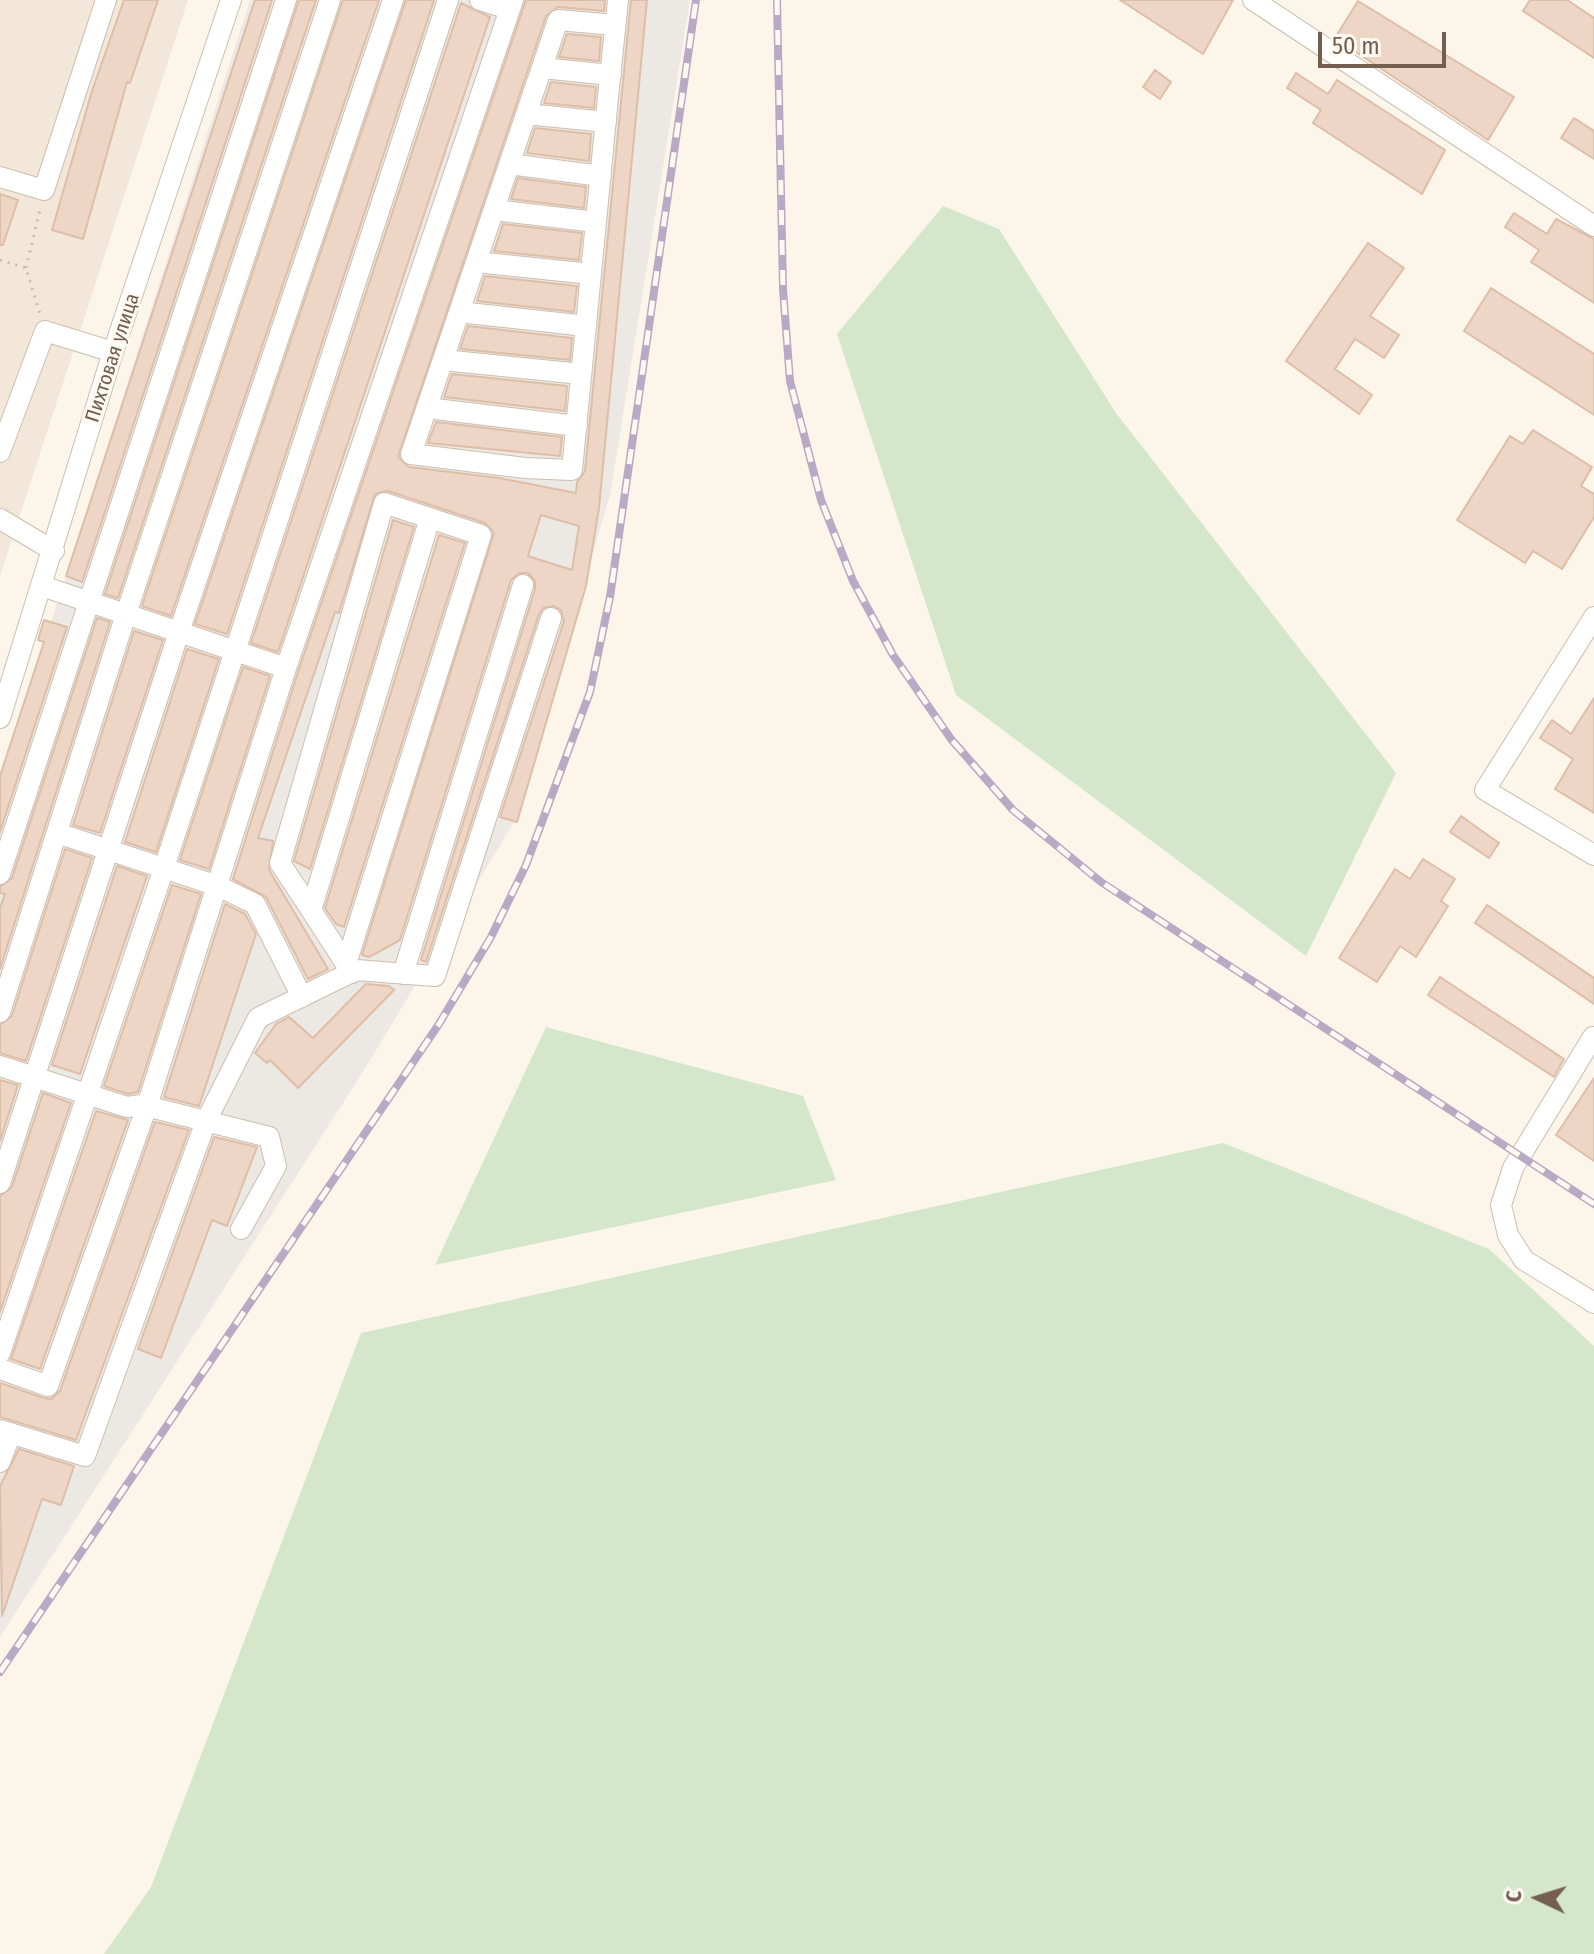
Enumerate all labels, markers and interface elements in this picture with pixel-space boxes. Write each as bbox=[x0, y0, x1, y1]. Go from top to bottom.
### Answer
scale bar bbox=[1322, 16, 1450, 66]
text: 50 m bbox=[1332, 32, 1380, 60]
street label: Пихтовая улица bbox=[81, 291, 145, 425]
north arrow bbox=[1498, 1858, 1578, 1938]
text: С bbox=[1500, 1890, 1527, 1903]

